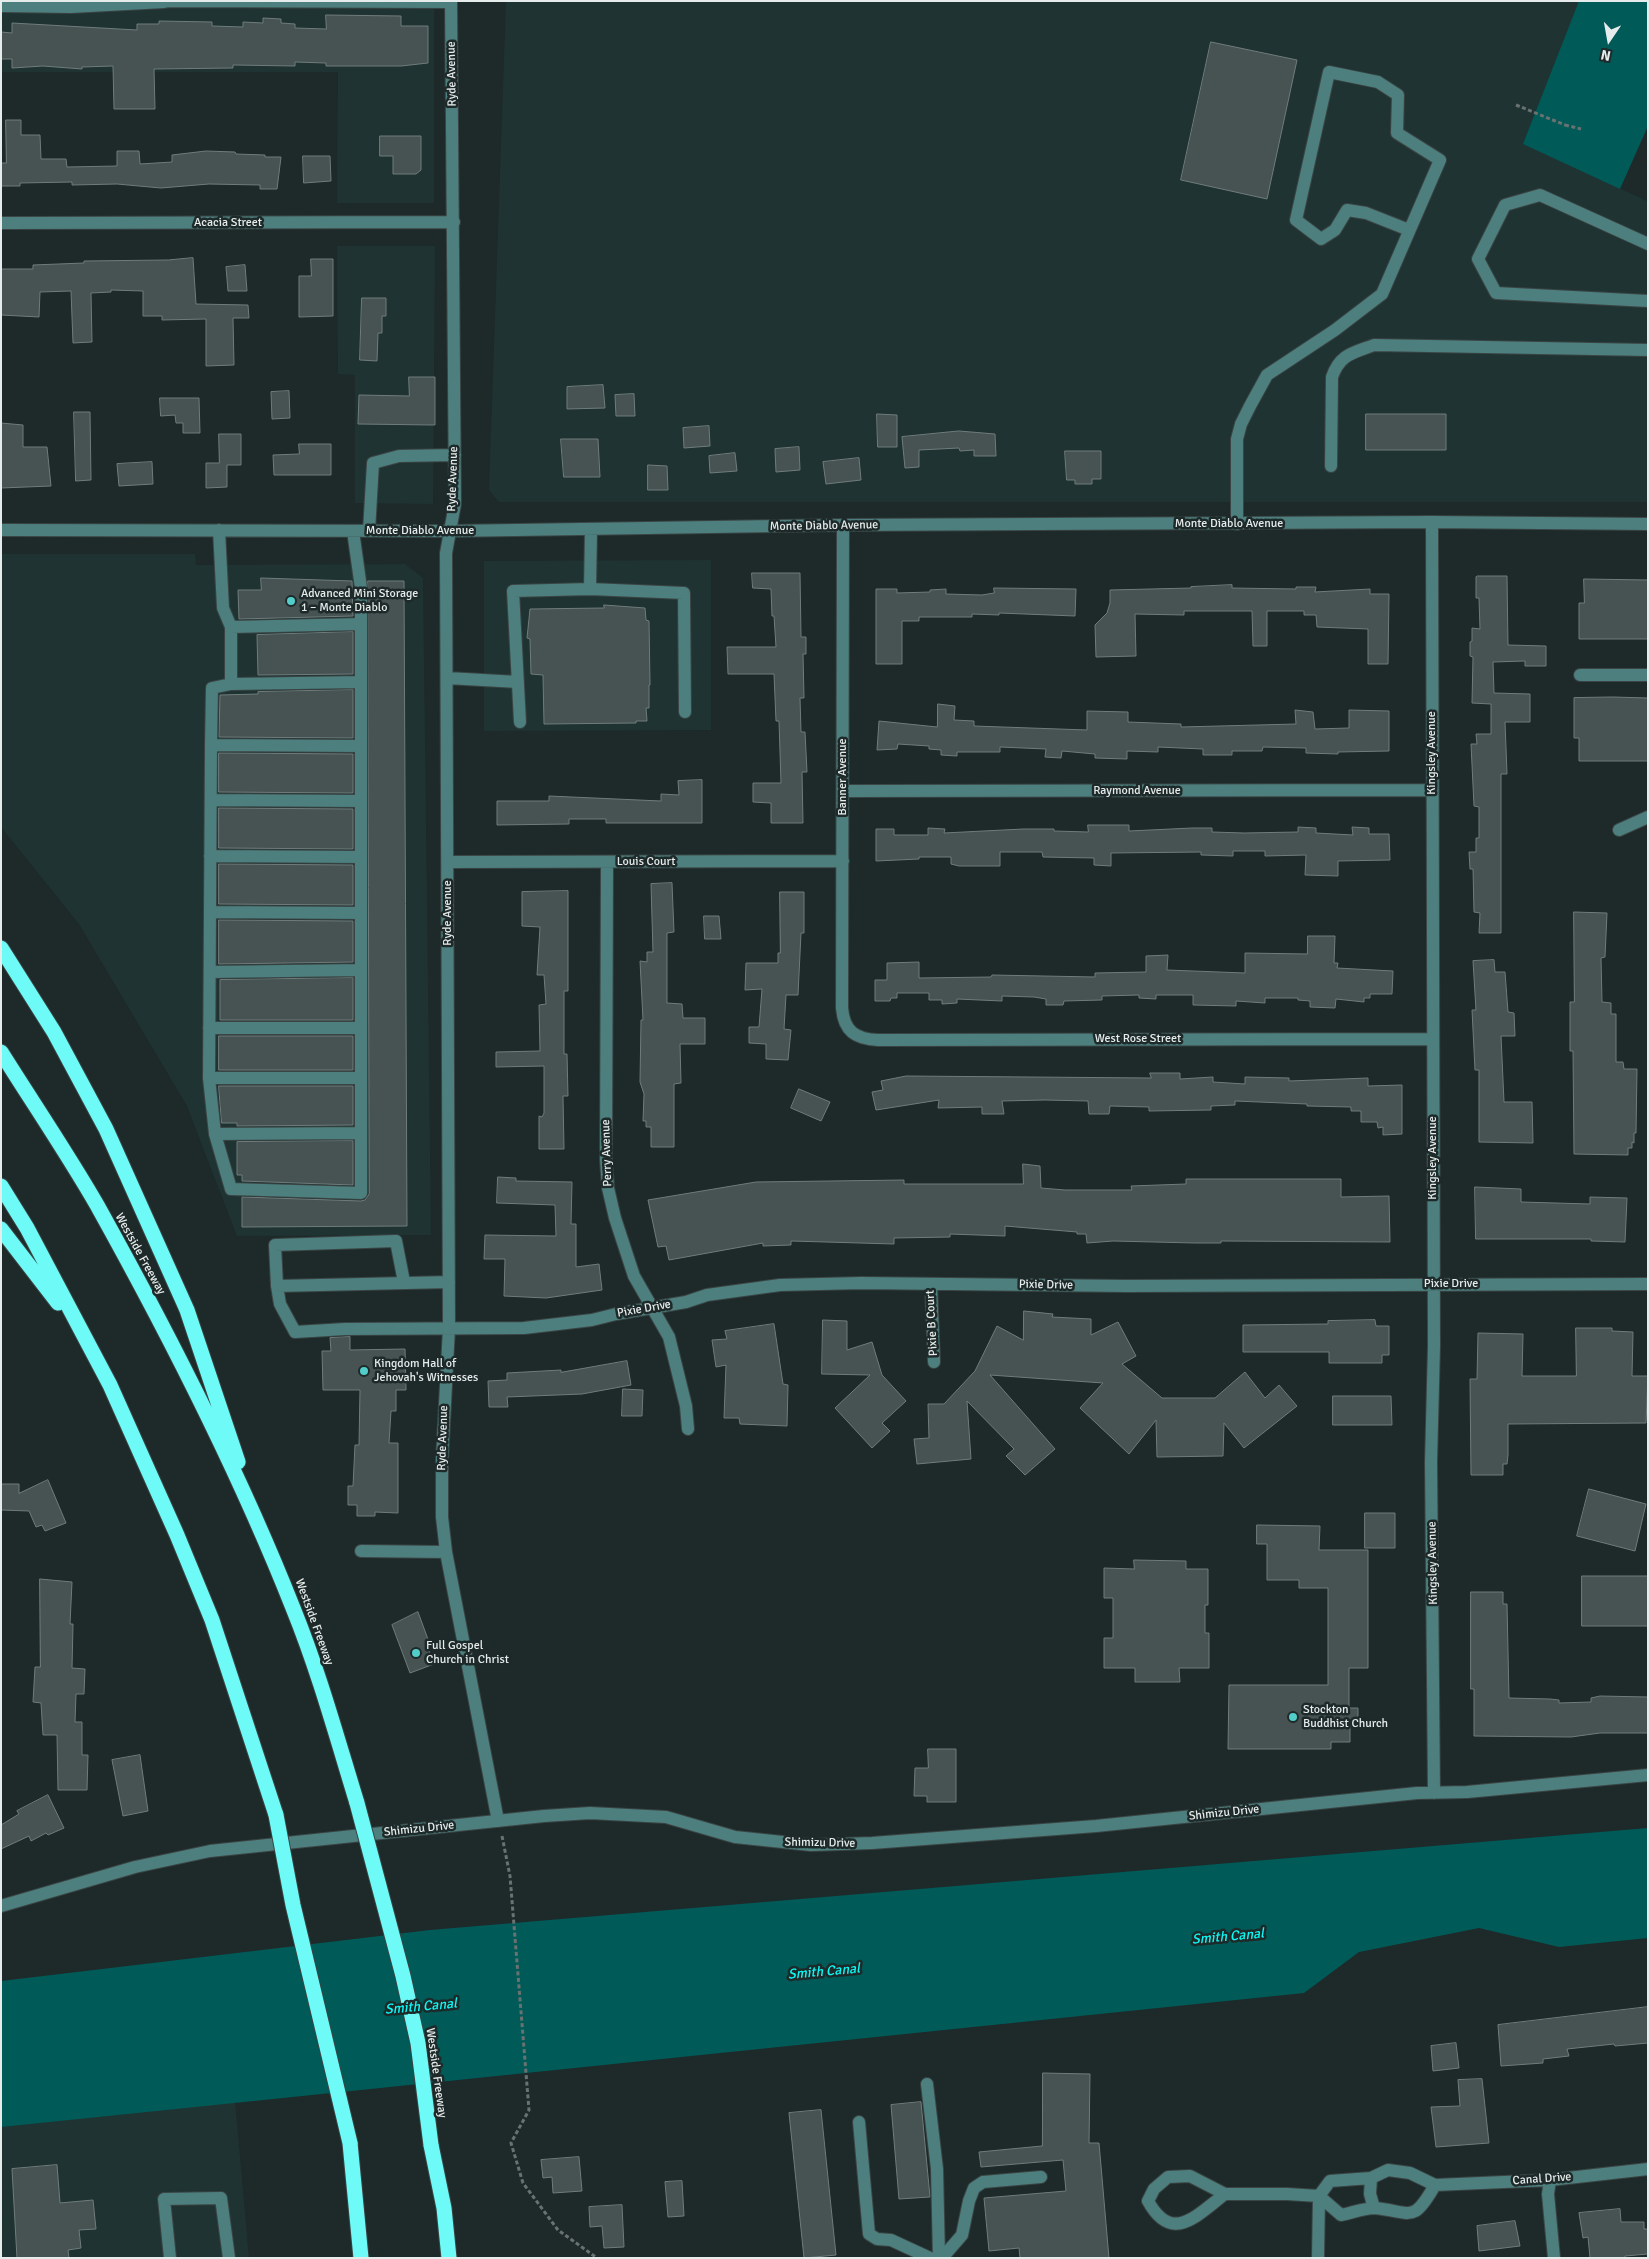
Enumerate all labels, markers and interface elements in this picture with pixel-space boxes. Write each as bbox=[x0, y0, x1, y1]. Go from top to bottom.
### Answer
north arrow bbox=[1584, 15, 1634, 65]
street label: Ryde Avenue bbox=[444, 41, 460, 107]
text: N bbox=[1599, 46, 1612, 64]
street label: Acacia Street bbox=[194, 216, 262, 230]
street label: Ryde Avenue bbox=[445, 446, 461, 512]
street label: Monte Diablo Avenue bbox=[1175, 517, 1283, 531]
street label: Monte Diablo Avenue bbox=[770, 518, 878, 534]
street label: Monte Diablo Avenue bbox=[366, 524, 474, 538]
place label: Advanced Mini Storage 1 – Monte Diablo bbox=[301, 587, 418, 615]
marker: Advanced Mini Storage 1 – Monte Diablo bbox=[285, 595, 297, 607]
street label: Kingsley Avenue bbox=[1425, 711, 1439, 795]
street label: Banner Avenue bbox=[836, 738, 850, 816]
street label: Raymond Avenue bbox=[1093, 784, 1181, 798]
street label: Louis Court bbox=[617, 855, 675, 869]
street label: Ryde Avenue bbox=[441, 880, 455, 946]
street label: West Rose Street bbox=[1095, 1032, 1181, 1046]
street label: Kingsley Avenue bbox=[1426, 1116, 1440, 1200]
street label: Perry Avenue bbox=[599, 1119, 615, 1187]
street label: Westside Freeway bbox=[112, 1211, 168, 1297]
street label: Pixie Drive bbox=[1019, 1277, 1073, 1293]
street label: Pixie Drive bbox=[1424, 1277, 1478, 1291]
street label: Pixie B Court bbox=[923, 1290, 941, 1356]
street label: Pixie Drive bbox=[616, 1297, 672, 1321]
place label: Kingdom Hall of Jehovah's Witnesses bbox=[374, 1357, 478, 1385]
marker: Kingdom Hall of Jehovah's Witnesses bbox=[358, 1365, 370, 1377]
street label: Ryde Avenue bbox=[435, 1405, 451, 1471]
street label: Kingsley Avenue bbox=[1425, 1521, 1441, 1605]
street label: Westside Freeway bbox=[292, 1577, 336, 1667]
place label: Full Gospel Church in Christ bbox=[426, 1639, 509, 1667]
marker: Full Gospel Church in Christ bbox=[410, 1647, 422, 1659]
place label: Stockton Buddhist Church bbox=[1303, 1703, 1388, 1731]
marker: Stockton Buddhist Church bbox=[1287, 1711, 1299, 1723]
street label: Shimizu Drive bbox=[1188, 1802, 1260, 1824]
street label: Shimizu Drive bbox=[383, 1818, 455, 1840]
street label: Shimizu Drive bbox=[785, 1835, 855, 1851]
water label: Smith Canal bbox=[1191, 1925, 1265, 1949]
water label: Smith Canal bbox=[787, 1960, 861, 1984]
water label: Smith Canal bbox=[384, 1995, 458, 2019]
street label: Westside Freeway bbox=[423, 2027, 449, 2119]
street label: Canal Drive bbox=[1512, 2170, 1572, 2188]

